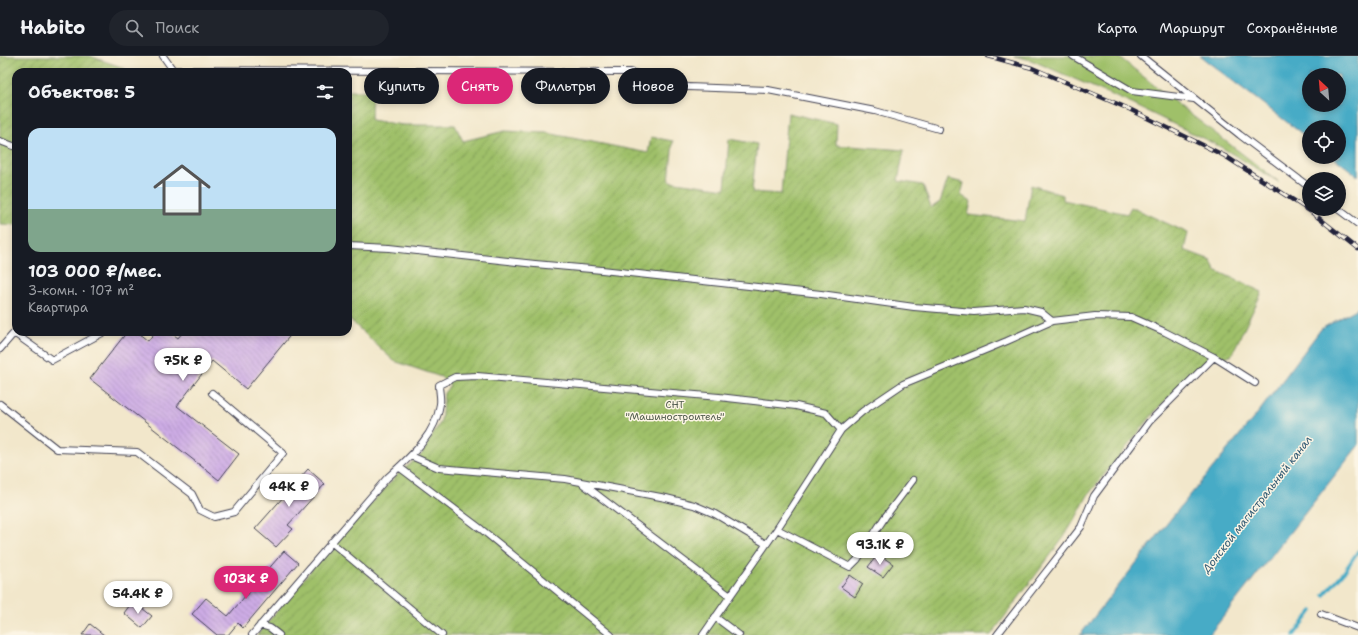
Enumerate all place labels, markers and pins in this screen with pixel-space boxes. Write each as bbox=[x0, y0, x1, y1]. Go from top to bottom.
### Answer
pin: 75K ₽ bbox=[155, 348, 211, 382]
pin: 44K ₽ bbox=[261, 474, 317, 508]
pin: 93.1K ₽ bbox=[843, 532, 917, 566]
pin: 103K ₽ bbox=[213, 566, 279, 600]
pin: 54.4K ₽ bbox=[101, 581, 175, 615]

